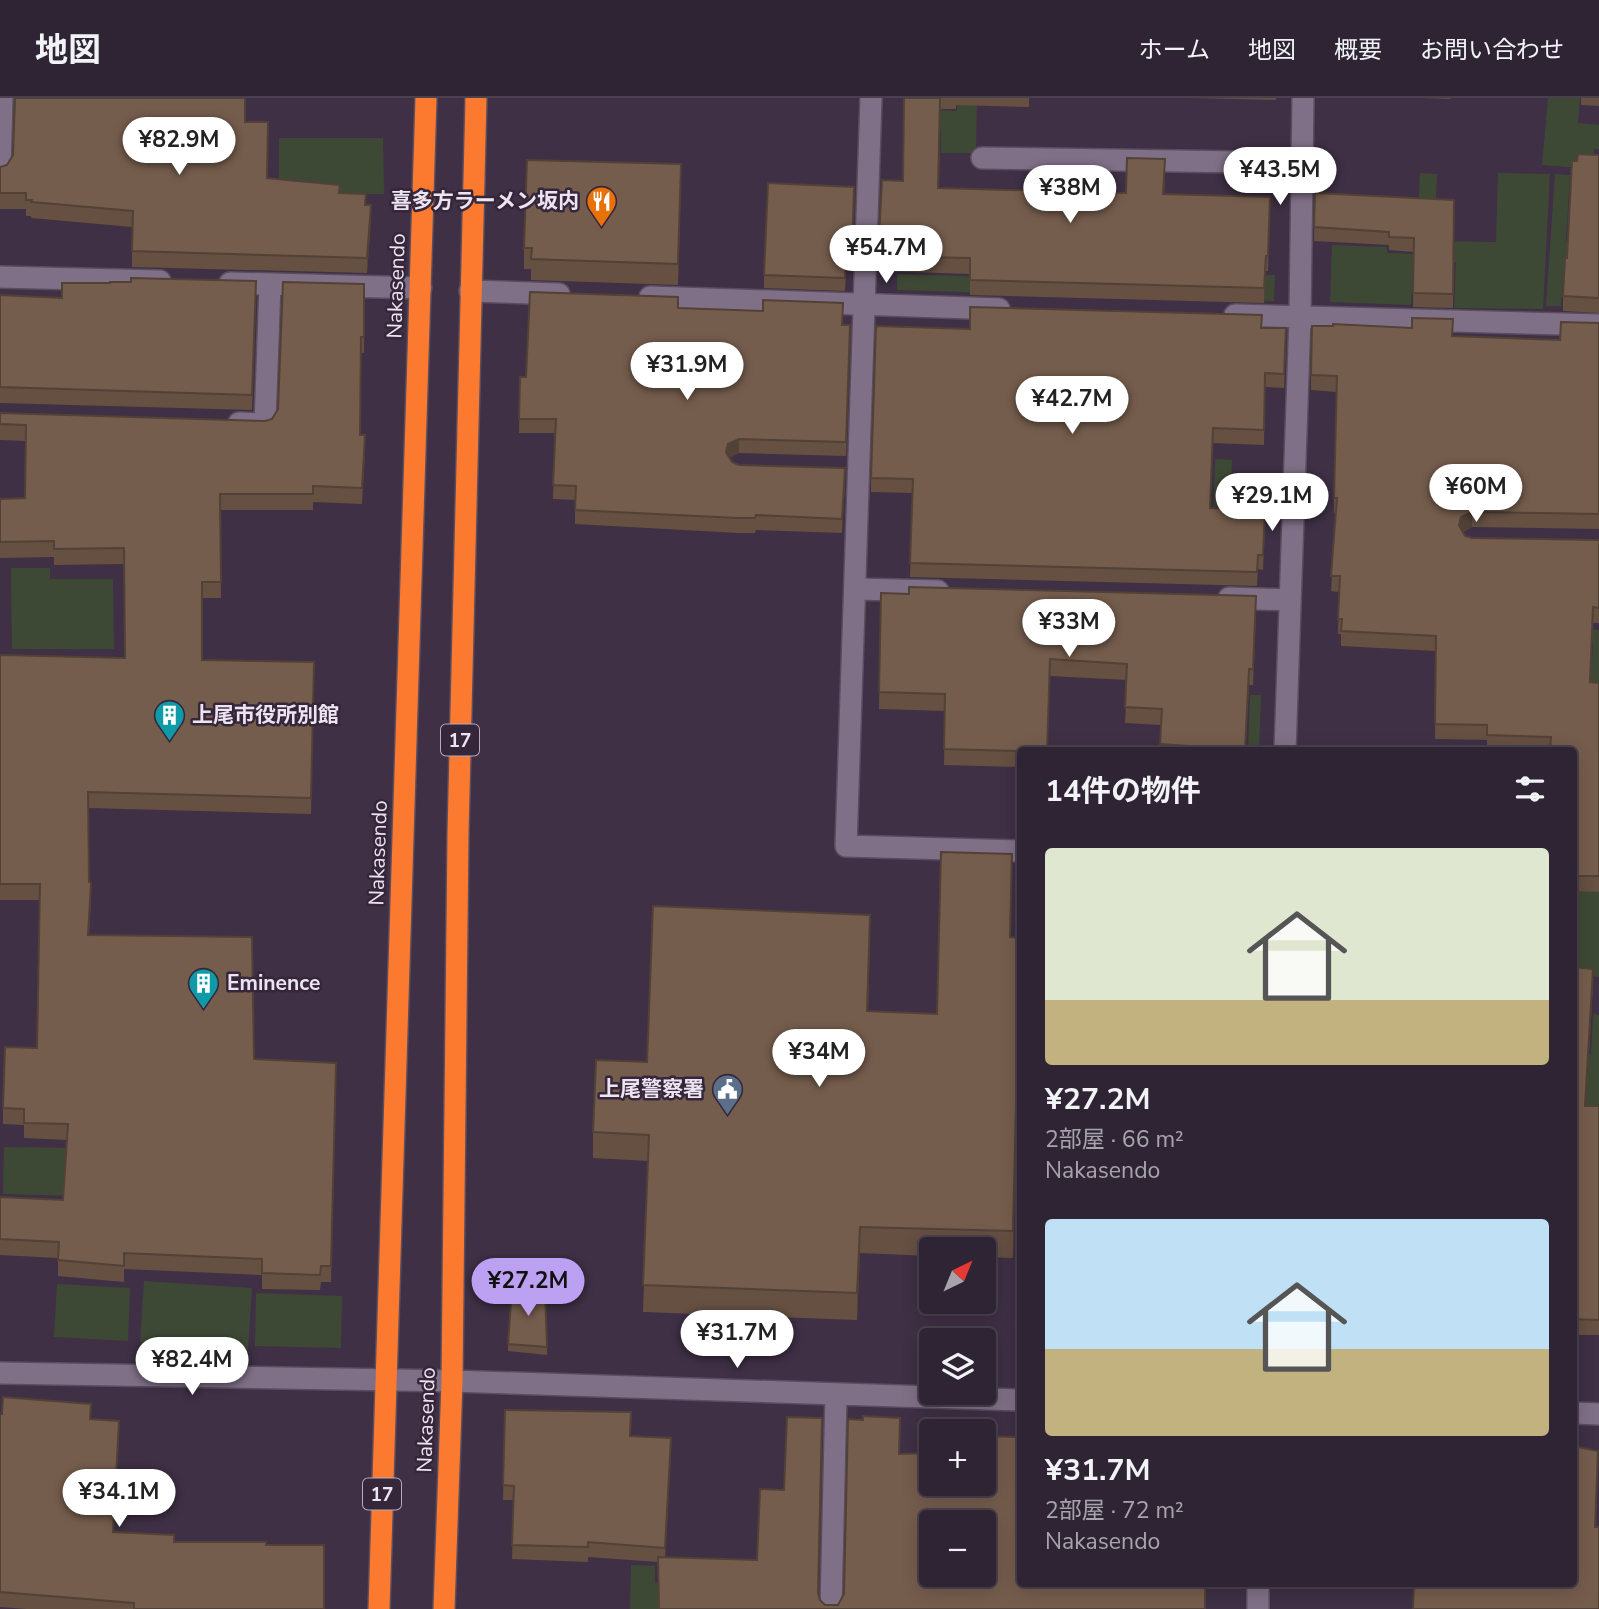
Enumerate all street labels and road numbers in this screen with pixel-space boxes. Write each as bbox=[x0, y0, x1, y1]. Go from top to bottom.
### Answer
street label: Nakasendo bbox=[380, 233, 412, 339]
road number: 17 bbox=[441, 724, 479, 755]
street label: Nakasendo bbox=[362, 800, 394, 906]
street label: Nakasendo bbox=[410, 1367, 442, 1473]
road number: 17 bbox=[363, 1478, 401, 1510]

